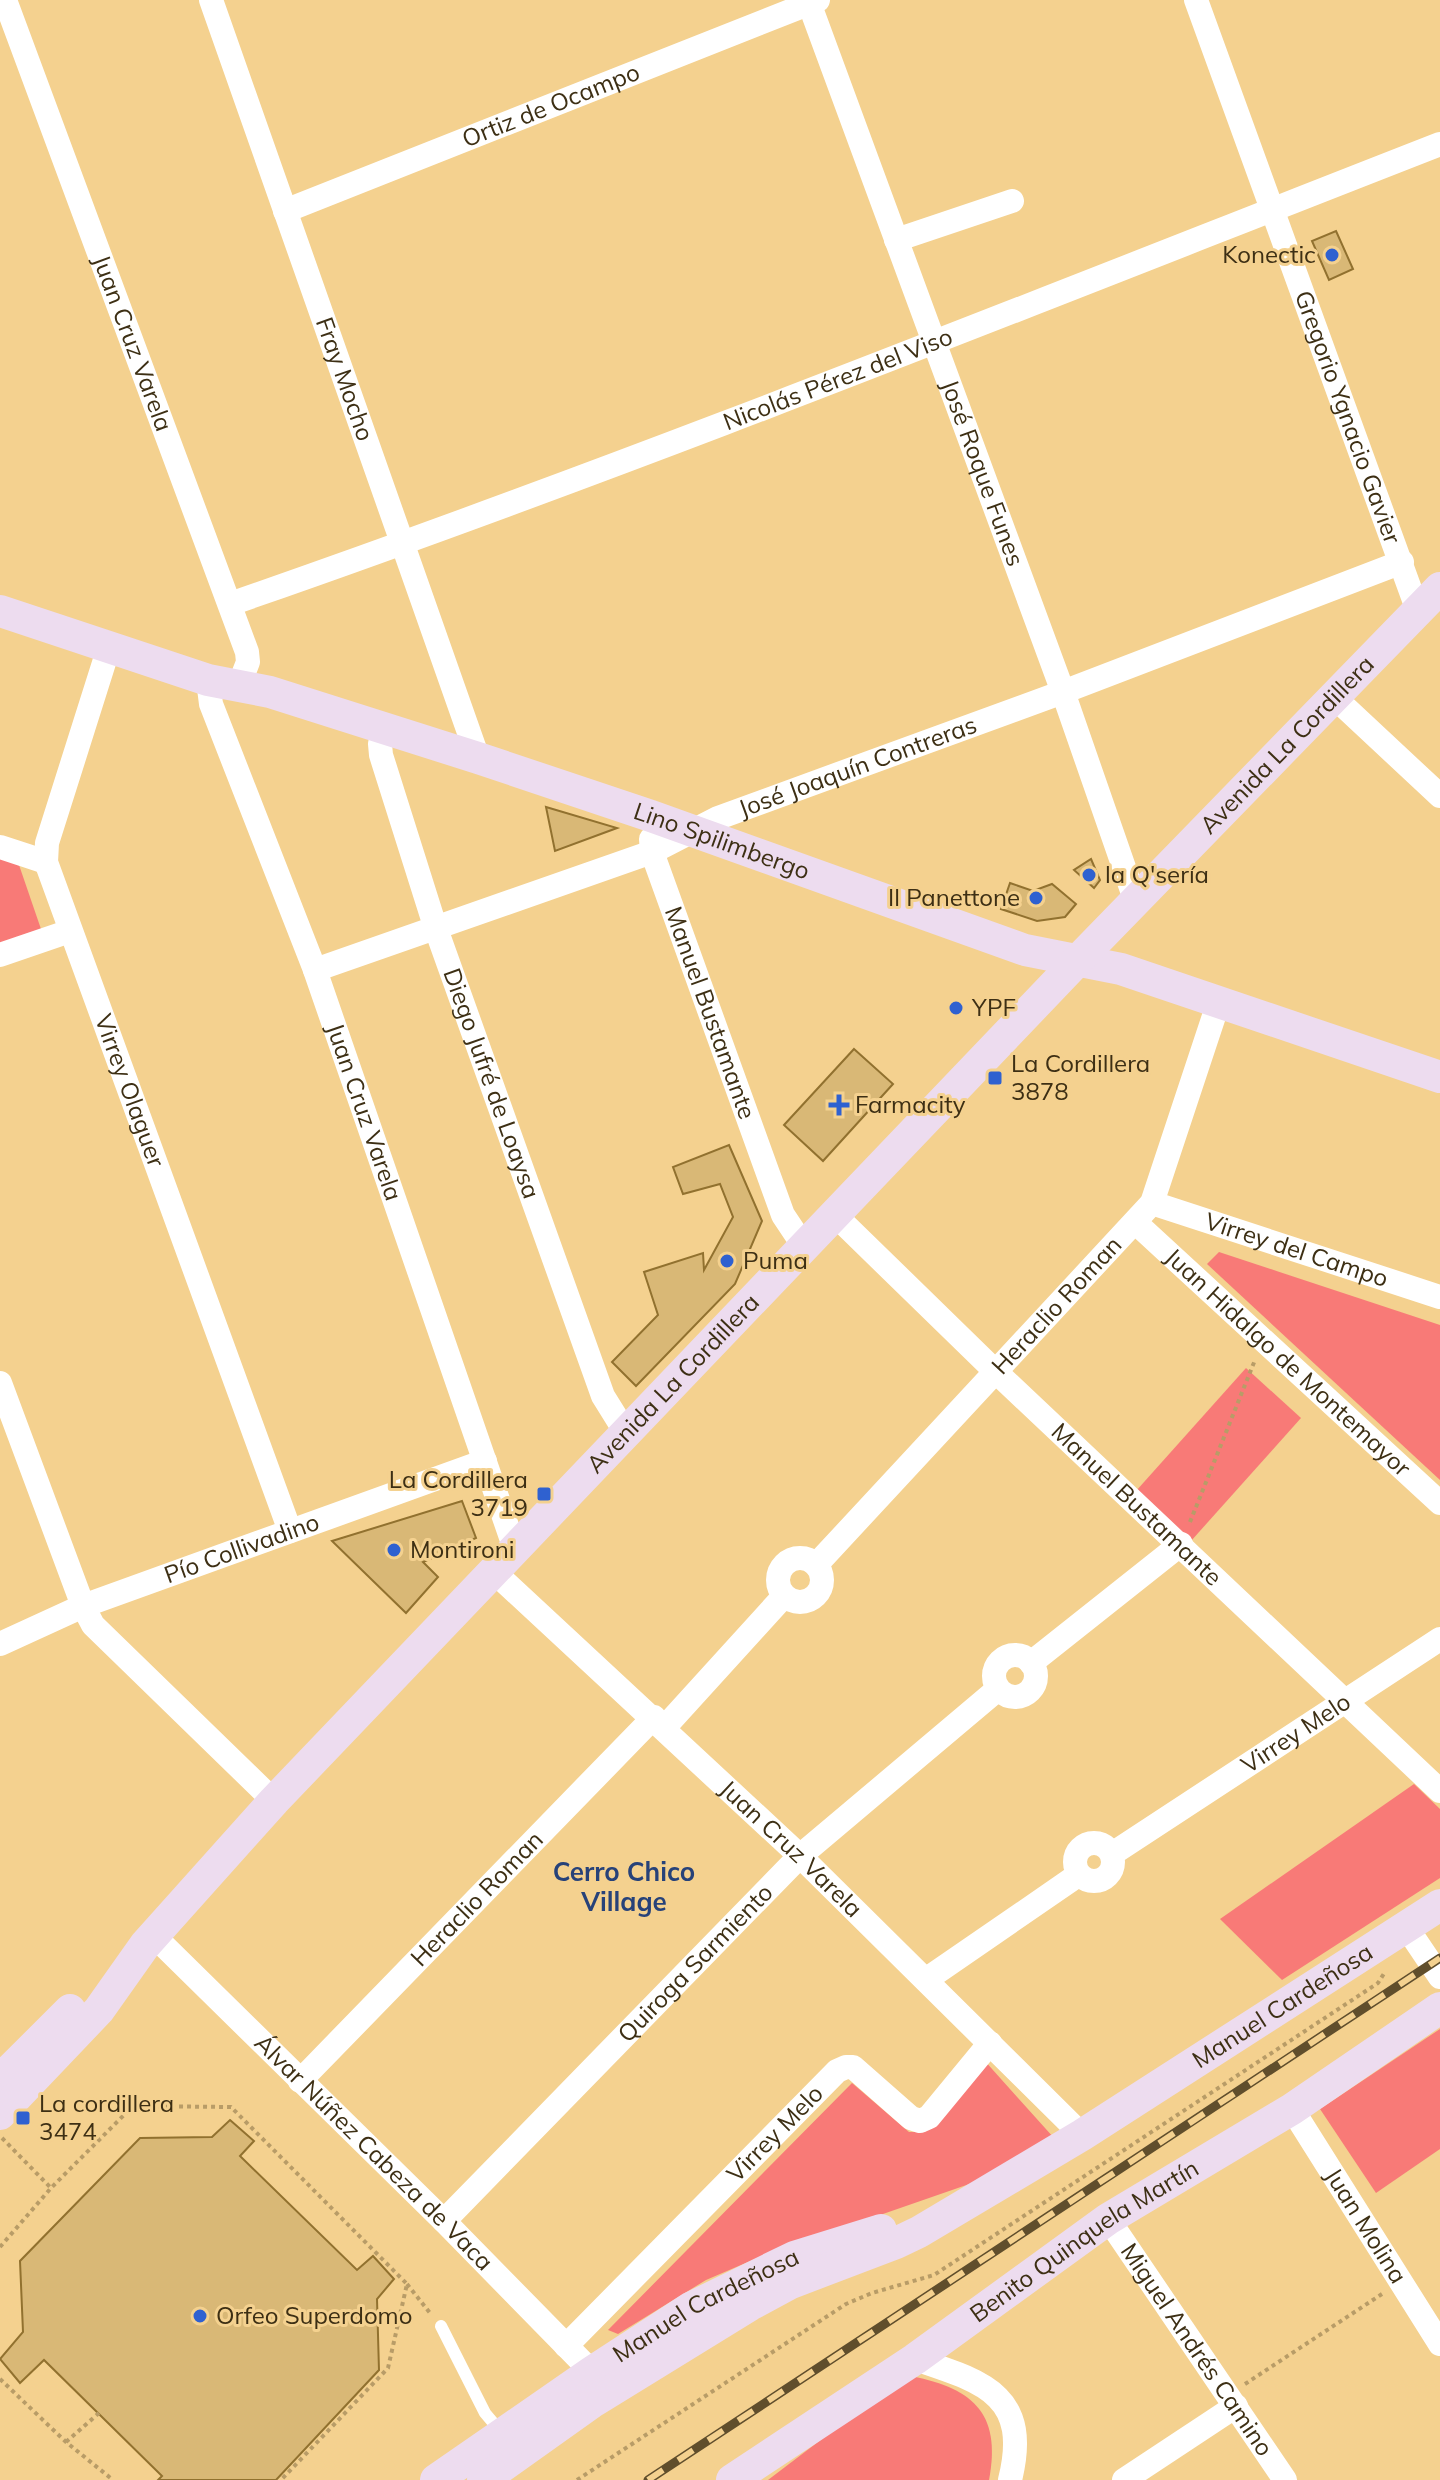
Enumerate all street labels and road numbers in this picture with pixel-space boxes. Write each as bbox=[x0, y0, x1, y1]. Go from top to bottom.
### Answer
street label: Ortiz de Ocampo bbox=[457, 56, 644, 153]
street label: Juan Cruz Varela bbox=[87, 250, 180, 435]
street label: Gregorio Ygnacio Gavier bbox=[1289, 286, 1408, 548]
street label: Fray Mocho bbox=[310, 313, 381, 445]
street label: Nicolás Pérez del Viso bbox=[719, 321, 956, 436]
street label: José Roque Funes bbox=[935, 375, 1031, 570]
street label: Avenida La Cordillera bbox=[1193, 649, 1380, 840]
street label: José Joaquín Contreras bbox=[734, 709, 981, 823]
street label: Lino Spilimbergo bbox=[630, 795, 814, 886]
street label: Manuel Bustamante bbox=[659, 902, 763, 1123]
street label: Diego Jufré de Loaysa bbox=[437, 964, 547, 1202]
street label: Virrey Olaguer bbox=[89, 1010, 172, 1171]
street label: Juan Cruz Varela bbox=[320, 1019, 409, 1204]
street label: Virrey del Campo bbox=[1201, 1205, 1392, 1293]
street label: Heraclio Roman bbox=[985, 1230, 1127, 1380]
street label: Juan Hidalgo de Montemayor bbox=[1159, 1241, 1418, 1483]
street label: Avenida La Cordillera bbox=[580, 1287, 765, 1479]
street label: Manuel Bustamante bbox=[1046, 1416, 1229, 1591]
street label: Pío Collivadino bbox=[160, 1506, 323, 1590]
street label: Virrey Melo bbox=[1235, 1686, 1356, 1779]
street label: Juan Cruz Varela bbox=[714, 1773, 869, 1923]
street label: Heraclio Roman bbox=[404, 1824, 549, 1972]
street label: Quiroga Sarmiento bbox=[611, 1877, 779, 2048]
street label: Manuel Cardeñosa bbox=[1186, 1936, 1378, 2074]
street label: Álvar Núñez Cabeza de Vaca bbox=[249, 2028, 500, 2276]
street label: Virrey Melo bbox=[720, 2078, 829, 2188]
street label: Benito Quinquela Martín bbox=[964, 2152, 1204, 2328]
street label: Juan Molina bbox=[1319, 2162, 1414, 2289]
street label: Miguel Andrés Camino bbox=[1115, 2237, 1280, 2461]
street label: Manuel Cardeñosa bbox=[607, 2241, 803, 2368]

